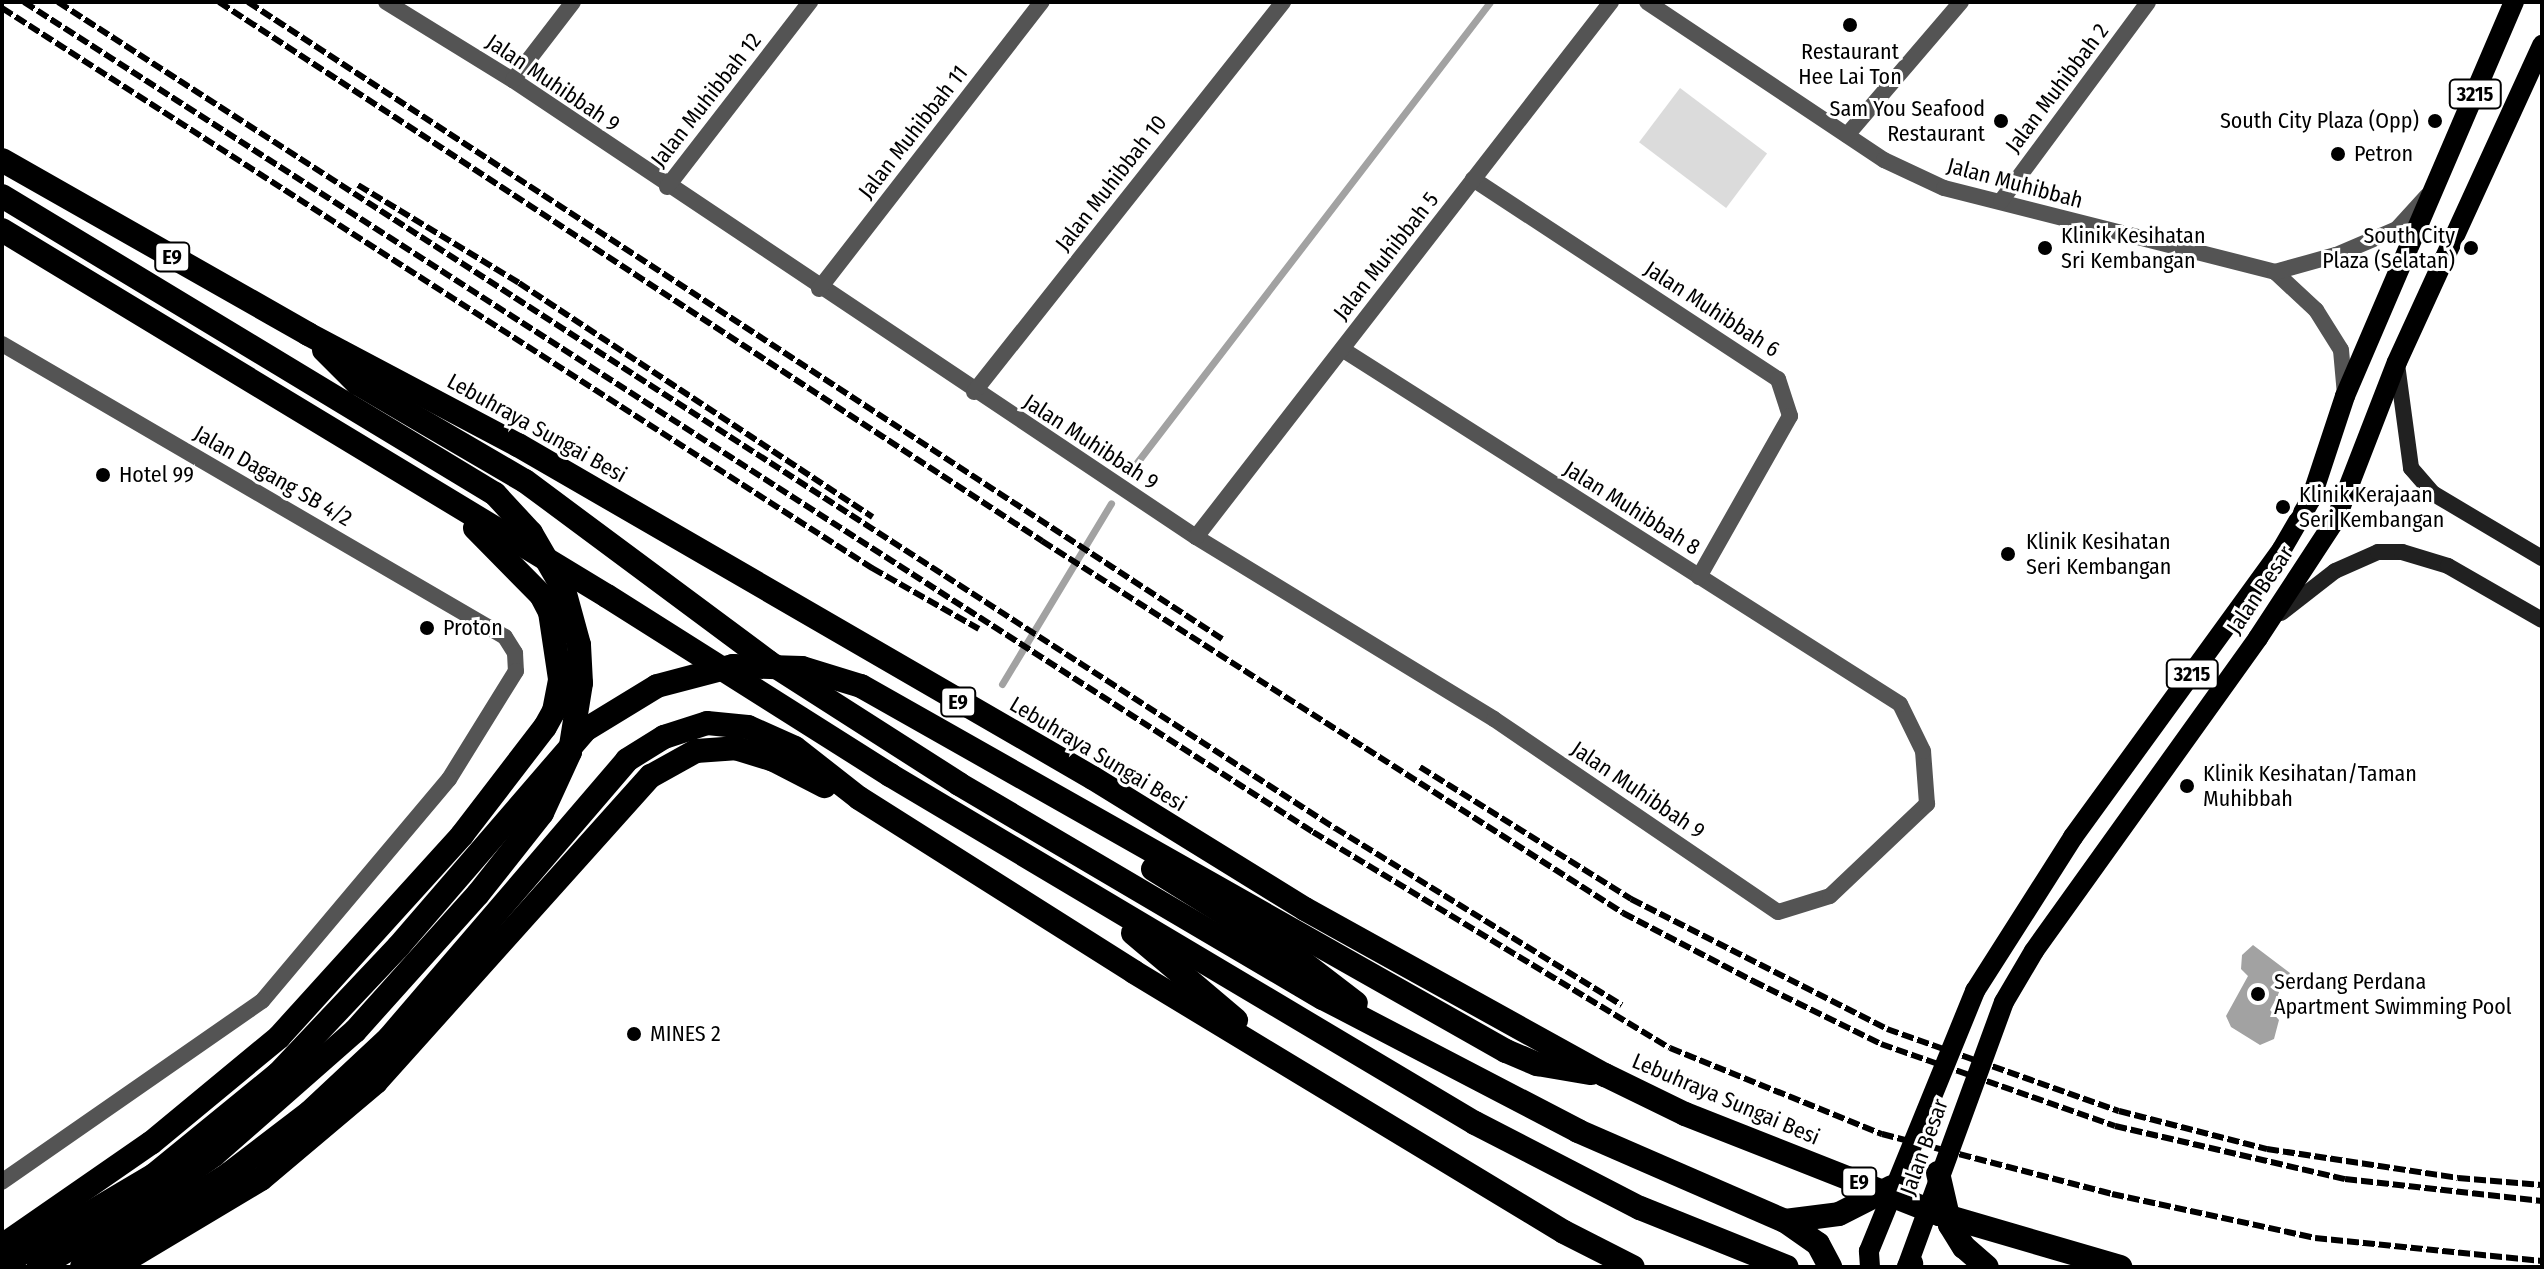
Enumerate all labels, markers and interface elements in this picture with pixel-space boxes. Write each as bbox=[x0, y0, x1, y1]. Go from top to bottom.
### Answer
marker: Restaurant Hee Lai Ton bbox=[1841, 16, 1859, 34]
street label: Jalan Muhibbah 2 bbox=[2000, 18, 2114, 158]
street label: Jalan Muhibbah 12 bbox=[645, 28, 767, 172]
street label: Jalan Muhibbah 9 bbox=[481, 29, 625, 137]
place label: Restaurant Hee Lai Ton bbox=[1798, 38, 1902, 90]
street label: Jalan Muhibbah 11 bbox=[853, 60, 973, 204]
road number: 3215 bbox=[2447, 78, 2503, 110]
place label: Sam You Seafood Restaurant bbox=[1830, 95, 1985, 146]
place label: South City Plaza (Opp) bbox=[2220, 108, 2419, 134]
street label: Jalan Muhibbah 10 bbox=[1050, 110, 1172, 256]
marker: Sam You Seafood Restaurant bbox=[1992, 112, 2010, 130]
marker: South City Plaza (Opp) bbox=[2426, 112, 2444, 130]
place label: Petron bbox=[2354, 141, 2413, 167]
marker: Petron bbox=[2329, 145, 2347, 163]
street label: Jalan Muhibbah bbox=[1944, 152, 2086, 214]
street label: Jalan Muhibbah 5 bbox=[1328, 187, 1444, 325]
place label: Klinik Kesihatan Sri Kembangan bbox=[2061, 222, 2205, 274]
place label: South City Plaza (Selatan) bbox=[2322, 222, 2455, 274]
marker: Klinik Kesihatan Sri Kembangan bbox=[2036, 239, 2054, 257]
marker: South City Plaza (Selatan) bbox=[2462, 239, 2480, 257]
road number: E9 bbox=[154, 241, 190, 273]
street label: Jalan Muhibbah 6 bbox=[1639, 256, 1785, 362]
street label: Lebuhraya Sungai Besi bbox=[443, 368, 631, 488]
street label: Jalan Muhibbah 9 bbox=[1019, 389, 1163, 495]
street label: Jalan Dagang SB 4/2 bbox=[189, 420, 357, 532]
street label: Jalan Muhibbah 8 bbox=[1559, 456, 1705, 560]
place label: Hotel 99 bbox=[119, 462, 194, 488]
marker: Hotel 99 bbox=[94, 466, 112, 484]
place label: Klinik Kerajaan Seri Kembangan bbox=[2299, 481, 2444, 532]
marker: Klinik Kerajaan Seri Kembangan bbox=[2274, 498, 2292, 516]
place label: Klinik Kesihatan Seri Kembangan bbox=[2026, 528, 2171, 580]
street label: Jalan Besar bbox=[2221, 541, 2299, 639]
marker: Klinik Kesihatan Seri Kembangan bbox=[1997, 543, 2019, 565]
place label: Proton bbox=[443, 615, 503, 641]
marker: Proton bbox=[418, 619, 436, 637]
road number: 3215 bbox=[2164, 658, 2220, 690]
road number: E9 bbox=[940, 686, 976, 718]
street label: Lebuhraya Sungai Besi bbox=[1005, 691, 1191, 817]
street label: Jalan Muhibbah 9 bbox=[1566, 736, 1710, 844]
place label: Klinik Kesihatan/Taman Muhibbah bbox=[2203, 760, 2417, 812]
marker: Klinik Kesihatan/Taman Muhibbah bbox=[2178, 777, 2196, 795]
place label: Serdang Perdana Apartment Swimming Pool bbox=[2274, 968, 2512, 1020]
marker: Serdang Perdana Apartment Swimming Pool bbox=[2249, 985, 2267, 1003]
place label: MINES 2 bbox=[650, 1021, 721, 1047]
marker: MINES 2 bbox=[625, 1025, 643, 1043]
street label: Lebuhraya Sungai Besi bbox=[1628, 1048, 1824, 1150]
street label: Jalan Besar bbox=[1894, 1095, 1954, 1199]
road number: E9 bbox=[1841, 1166, 1877, 1198]

